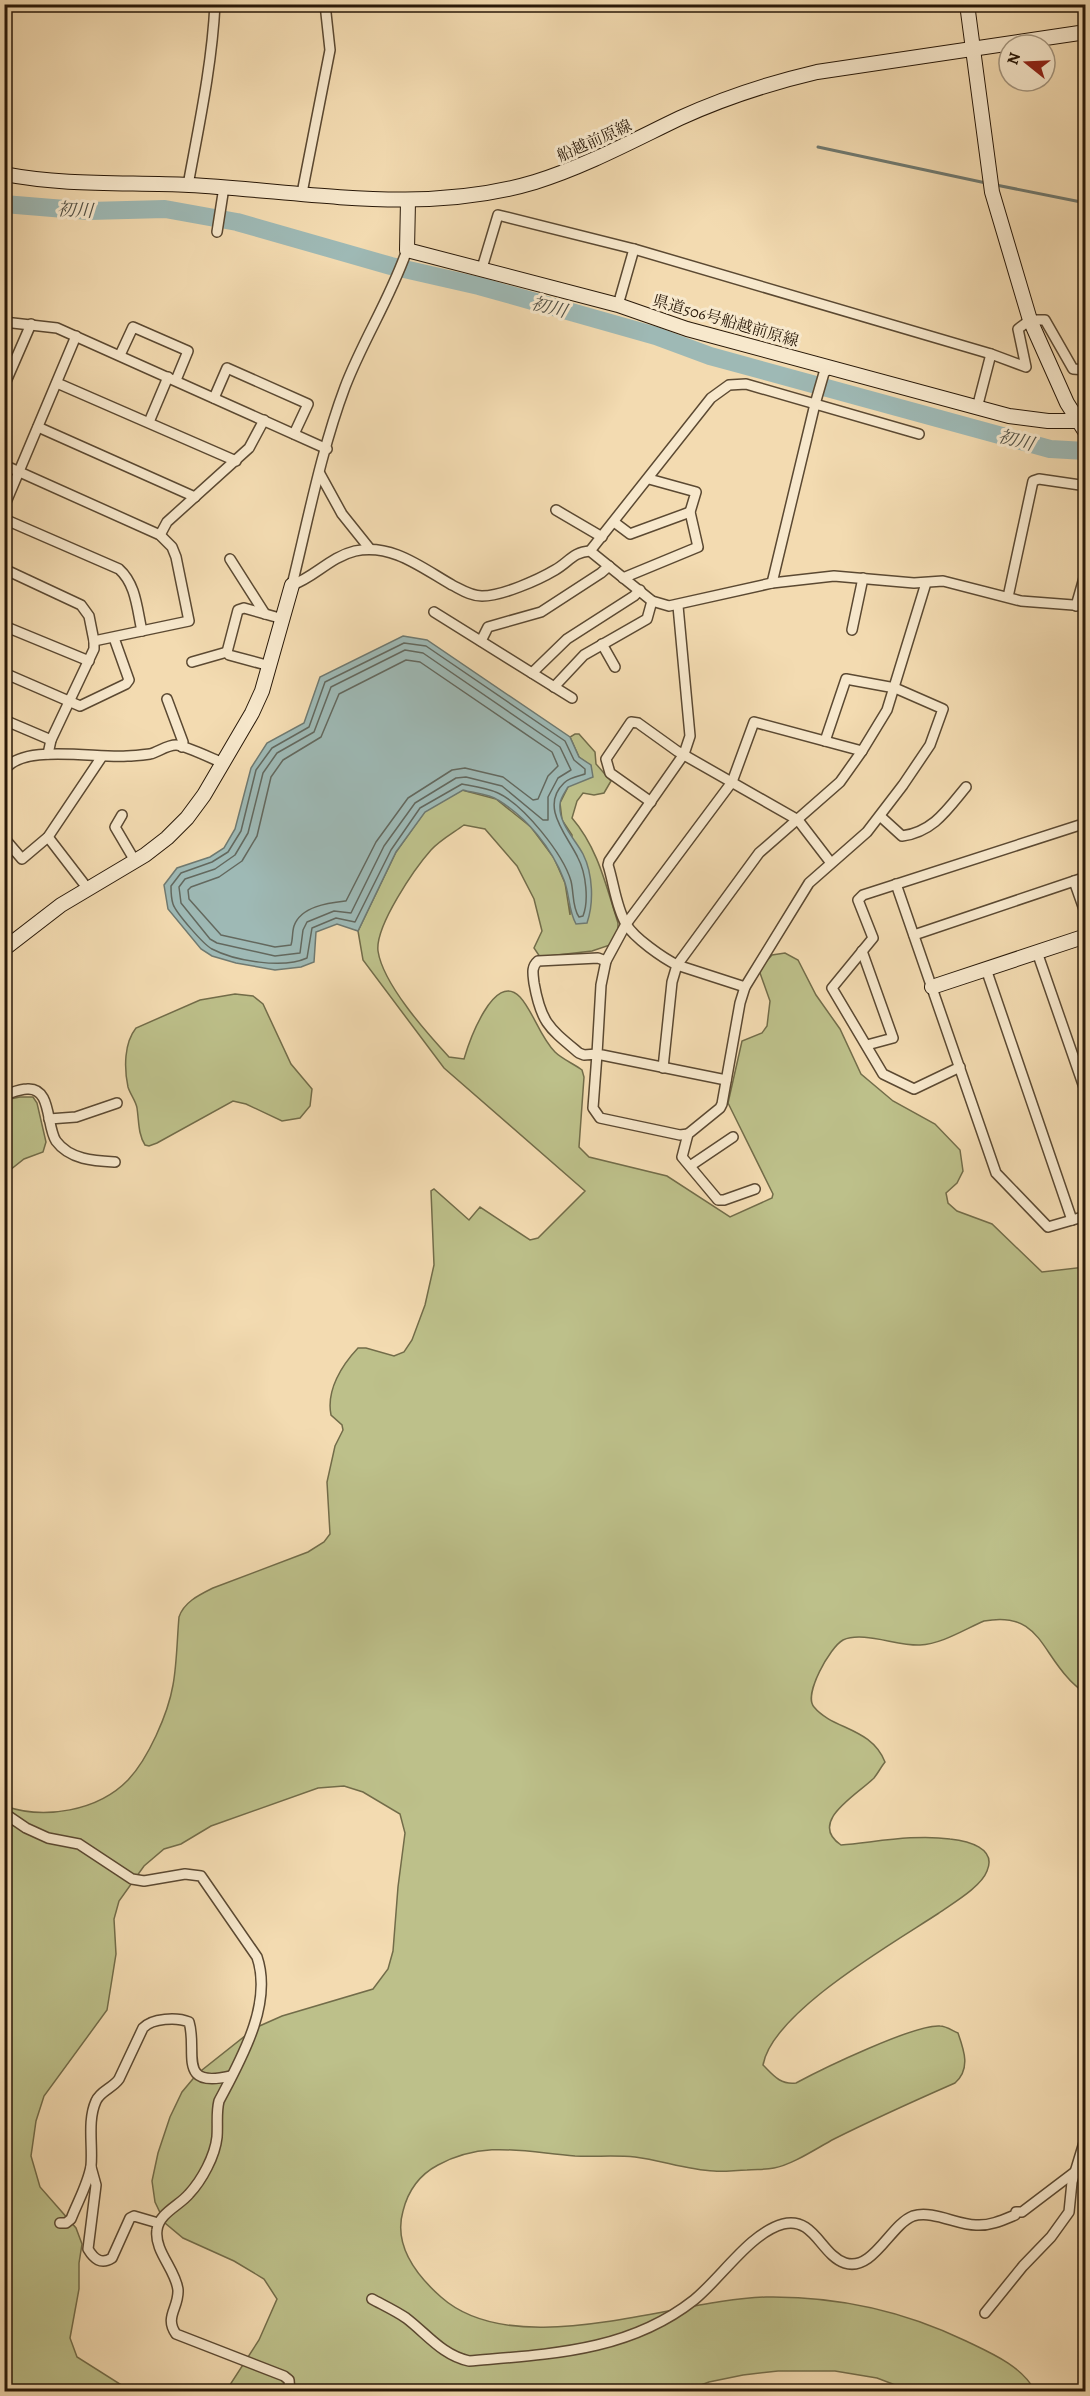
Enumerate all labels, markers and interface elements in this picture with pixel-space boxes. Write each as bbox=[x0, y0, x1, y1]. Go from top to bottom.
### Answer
north arrow bbox=[997, 33, 1057, 93]
text: N bbox=[1001, 49, 1026, 68]
street label: 船越前原線 bbox=[553, 115, 635, 167]
water label: 初川 bbox=[56, 197, 96, 223]
street label: 県道506号船越前原線 bbox=[650, 290, 801, 352]
water label: 初川 bbox=[529, 291, 571, 324]
water label: 初川 bbox=[996, 424, 1038, 457]

